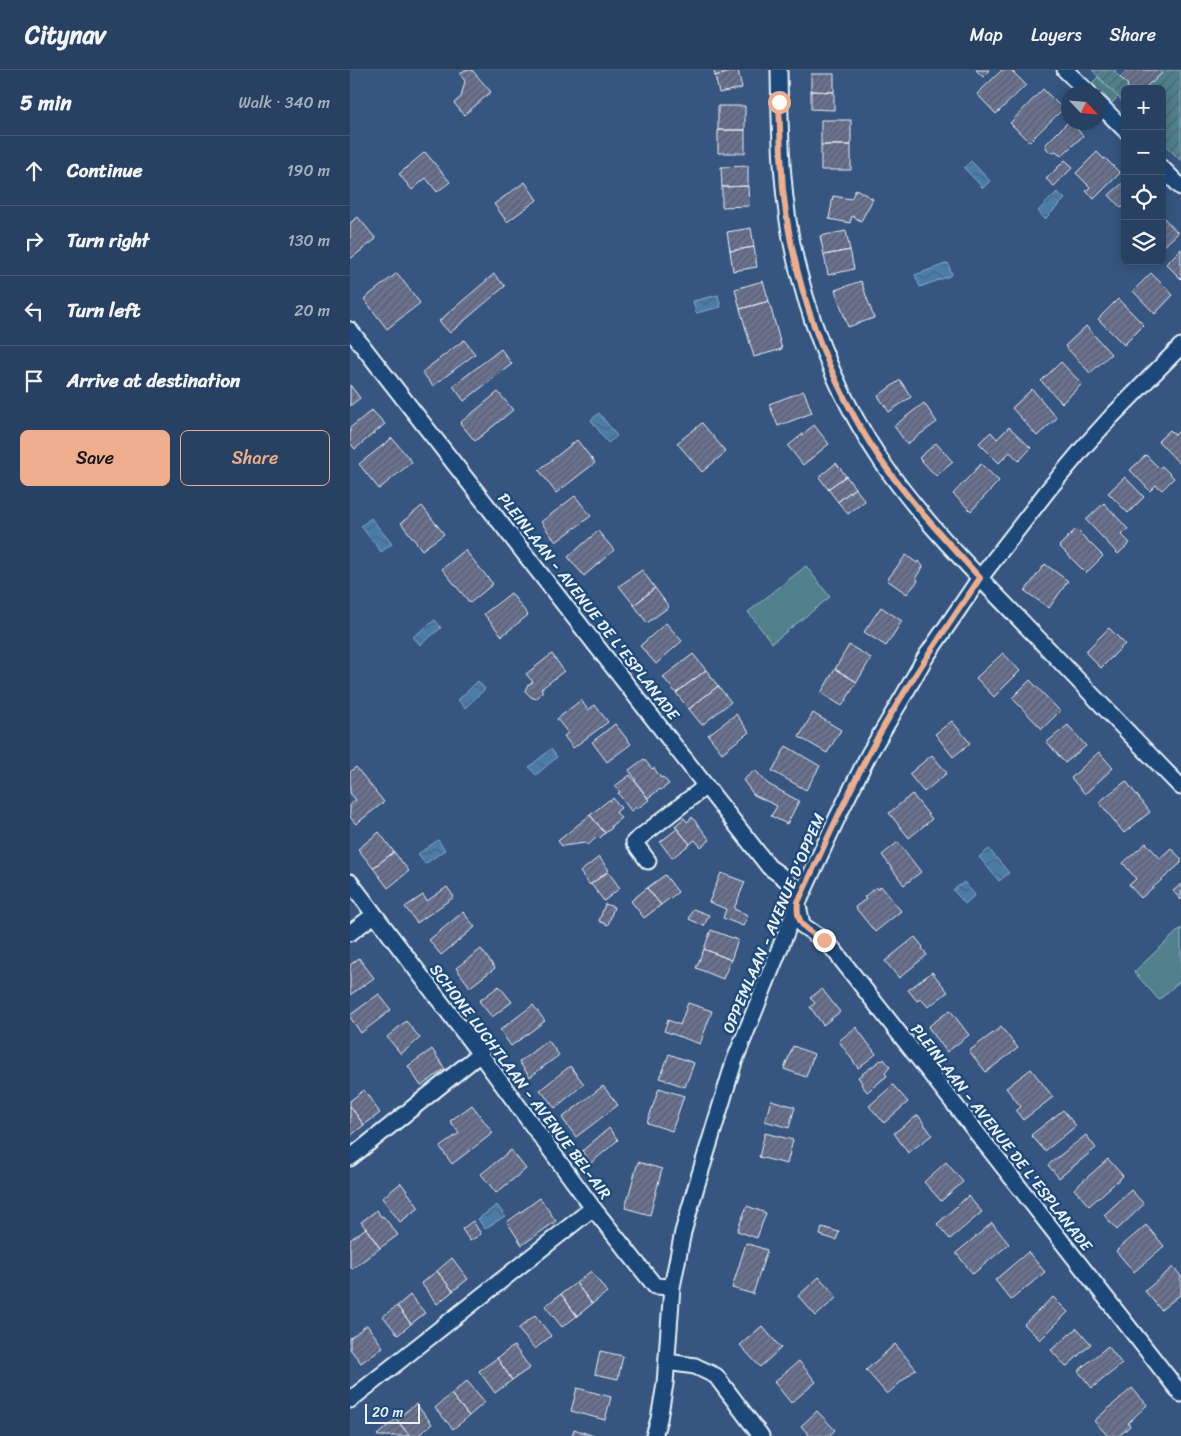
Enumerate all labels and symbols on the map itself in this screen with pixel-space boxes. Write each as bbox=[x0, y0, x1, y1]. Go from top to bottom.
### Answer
north arrow bbox=[1061, 85, 1106, 130]
route start bbox=[768, 91, 791, 114]
street label: PLEINLAAN - AVENUE DE L'ESPLANADE bbox=[490, 486, 688, 728]
street label: OPPEMLAAN - AVENUE D'OPPEM bbox=[714, 808, 833, 1038]
route end bbox=[813, 929, 836, 952]
street label: SCHONE LUCHTLAAN - AVENUE BEL-AIR bbox=[422, 957, 620, 1206]
street label: PLEINLAAN - AVENUE DE L'ESPLANADE bbox=[903, 1017, 1101, 1259]
scale bar bbox=[365, 1401, 420, 1424]

